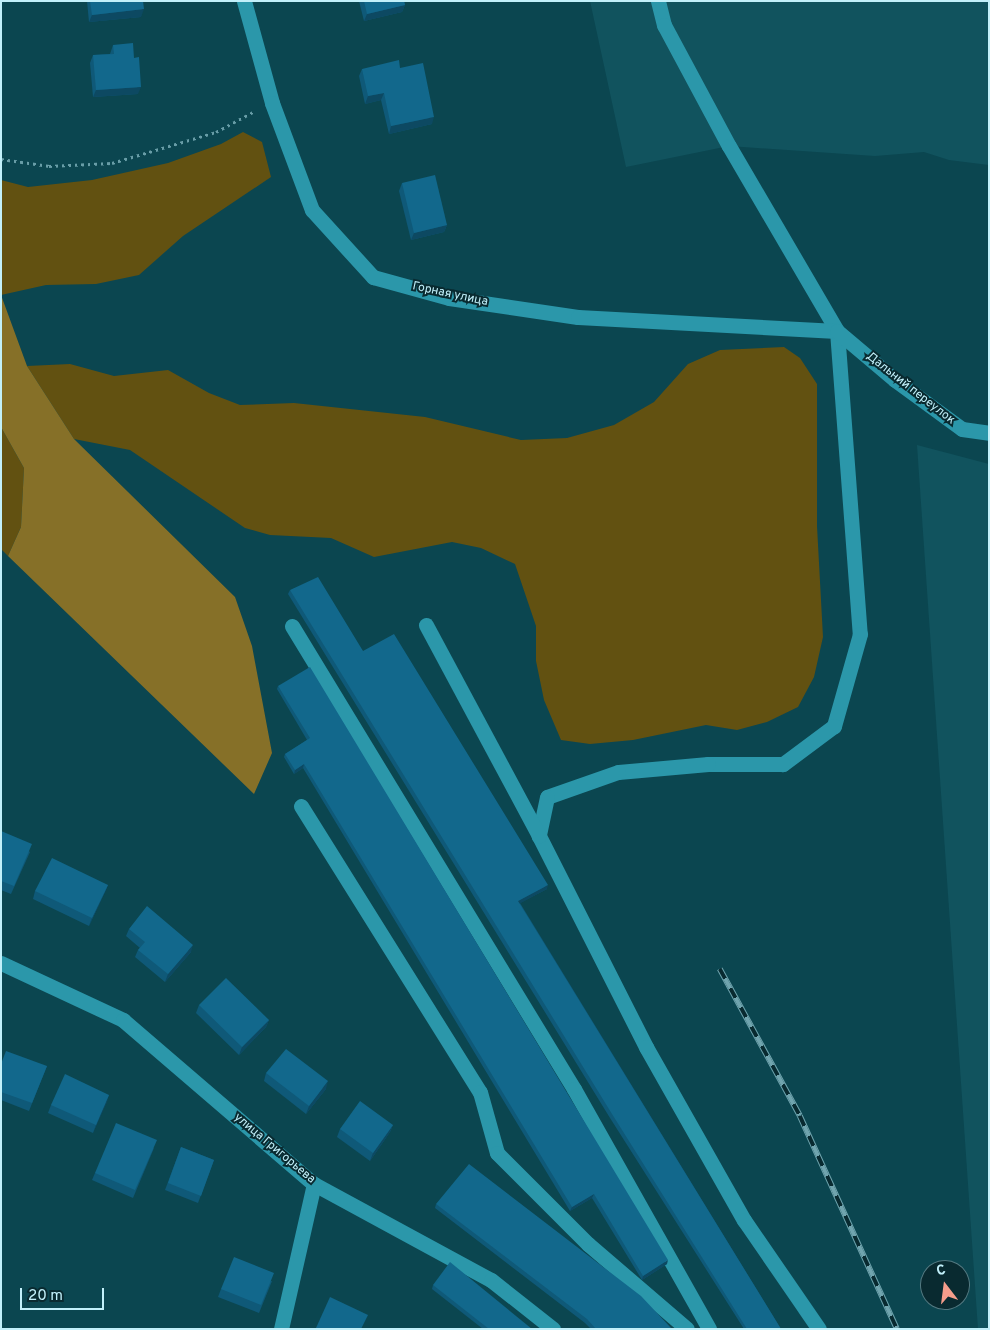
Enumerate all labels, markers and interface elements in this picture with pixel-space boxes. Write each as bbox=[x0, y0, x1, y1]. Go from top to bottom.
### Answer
street label: Горная улица bbox=[411, 280, 489, 310]
street label: Дальний переулок bbox=[863, 350, 957, 428]
street label: улица Григорьева bbox=[230, 1111, 318, 1187]
north arrow bbox=[920, 1260, 970, 1310]
text: С bbox=[935, 1262, 948, 1280]
scale bar bbox=[22, 1278, 106, 1310]
text: 20 m bbox=[28, 1287, 63, 1306]

